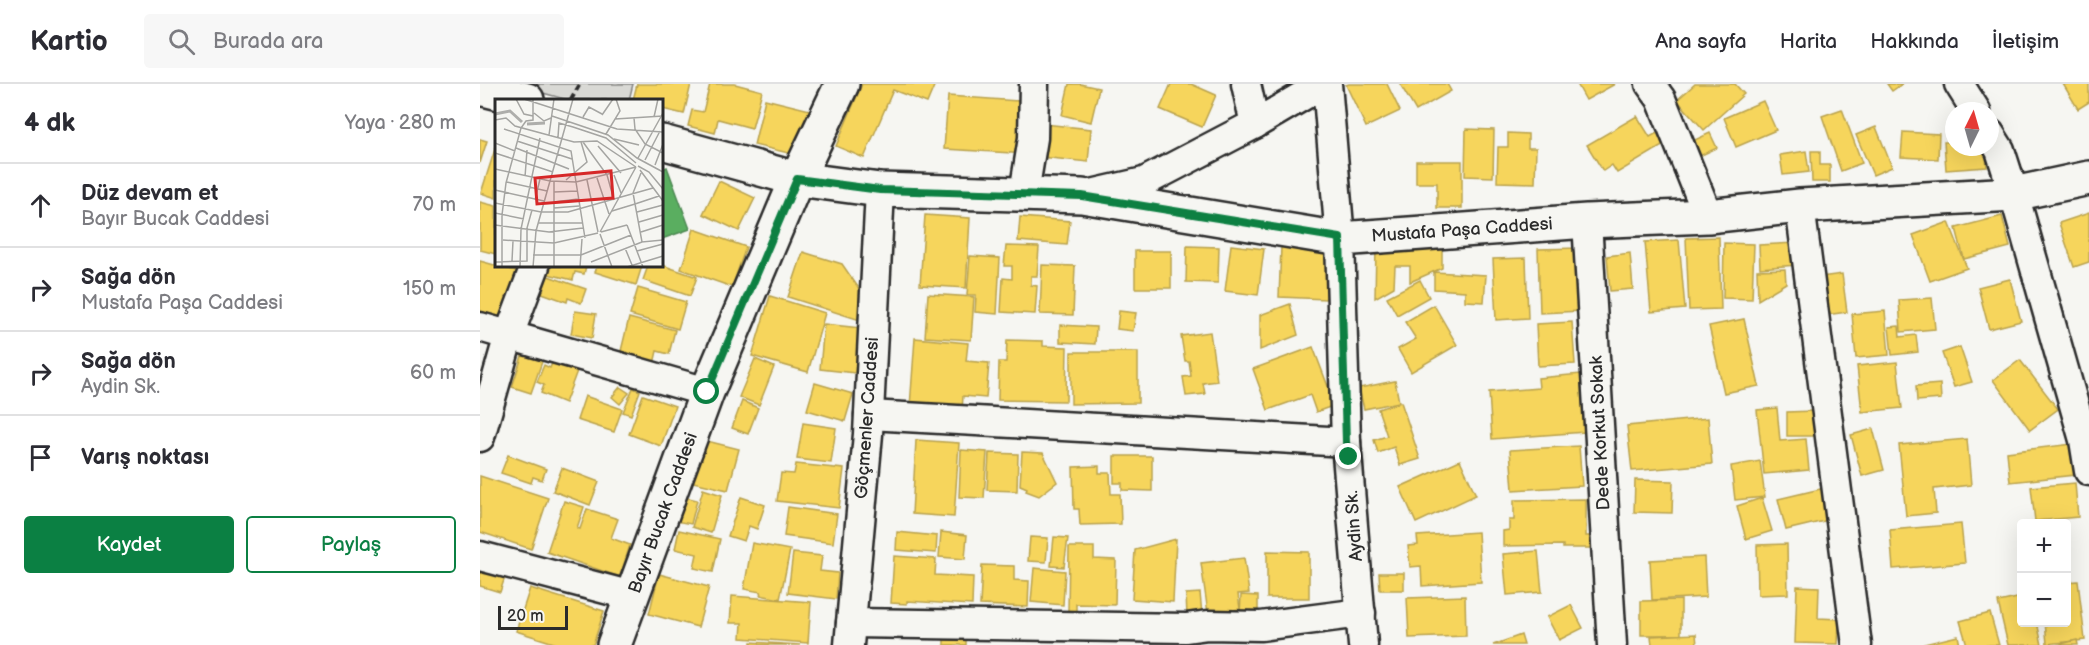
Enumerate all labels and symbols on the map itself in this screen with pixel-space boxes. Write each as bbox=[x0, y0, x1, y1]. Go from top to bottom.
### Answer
inset map bbox=[495, 99, 663, 267]
north arrow bbox=[1945, 102, 1999, 156]
street label: Mustafa Paşa Caddesi bbox=[1371, 213, 1553, 247]
street label: Göçmenler Caddesi bbox=[851, 336, 883, 500]
street label: Dede Korkut Sokak bbox=[1585, 355, 1615, 511]
route start bbox=[693, 378, 719, 404]
street label: Bayır Bucak Caddesi bbox=[624, 430, 702, 596]
route end bbox=[1335, 443, 1361, 469]
street label: Aydin Sk. bbox=[1341, 490, 1367, 562]
scale bar bbox=[498, 603, 568, 630]

